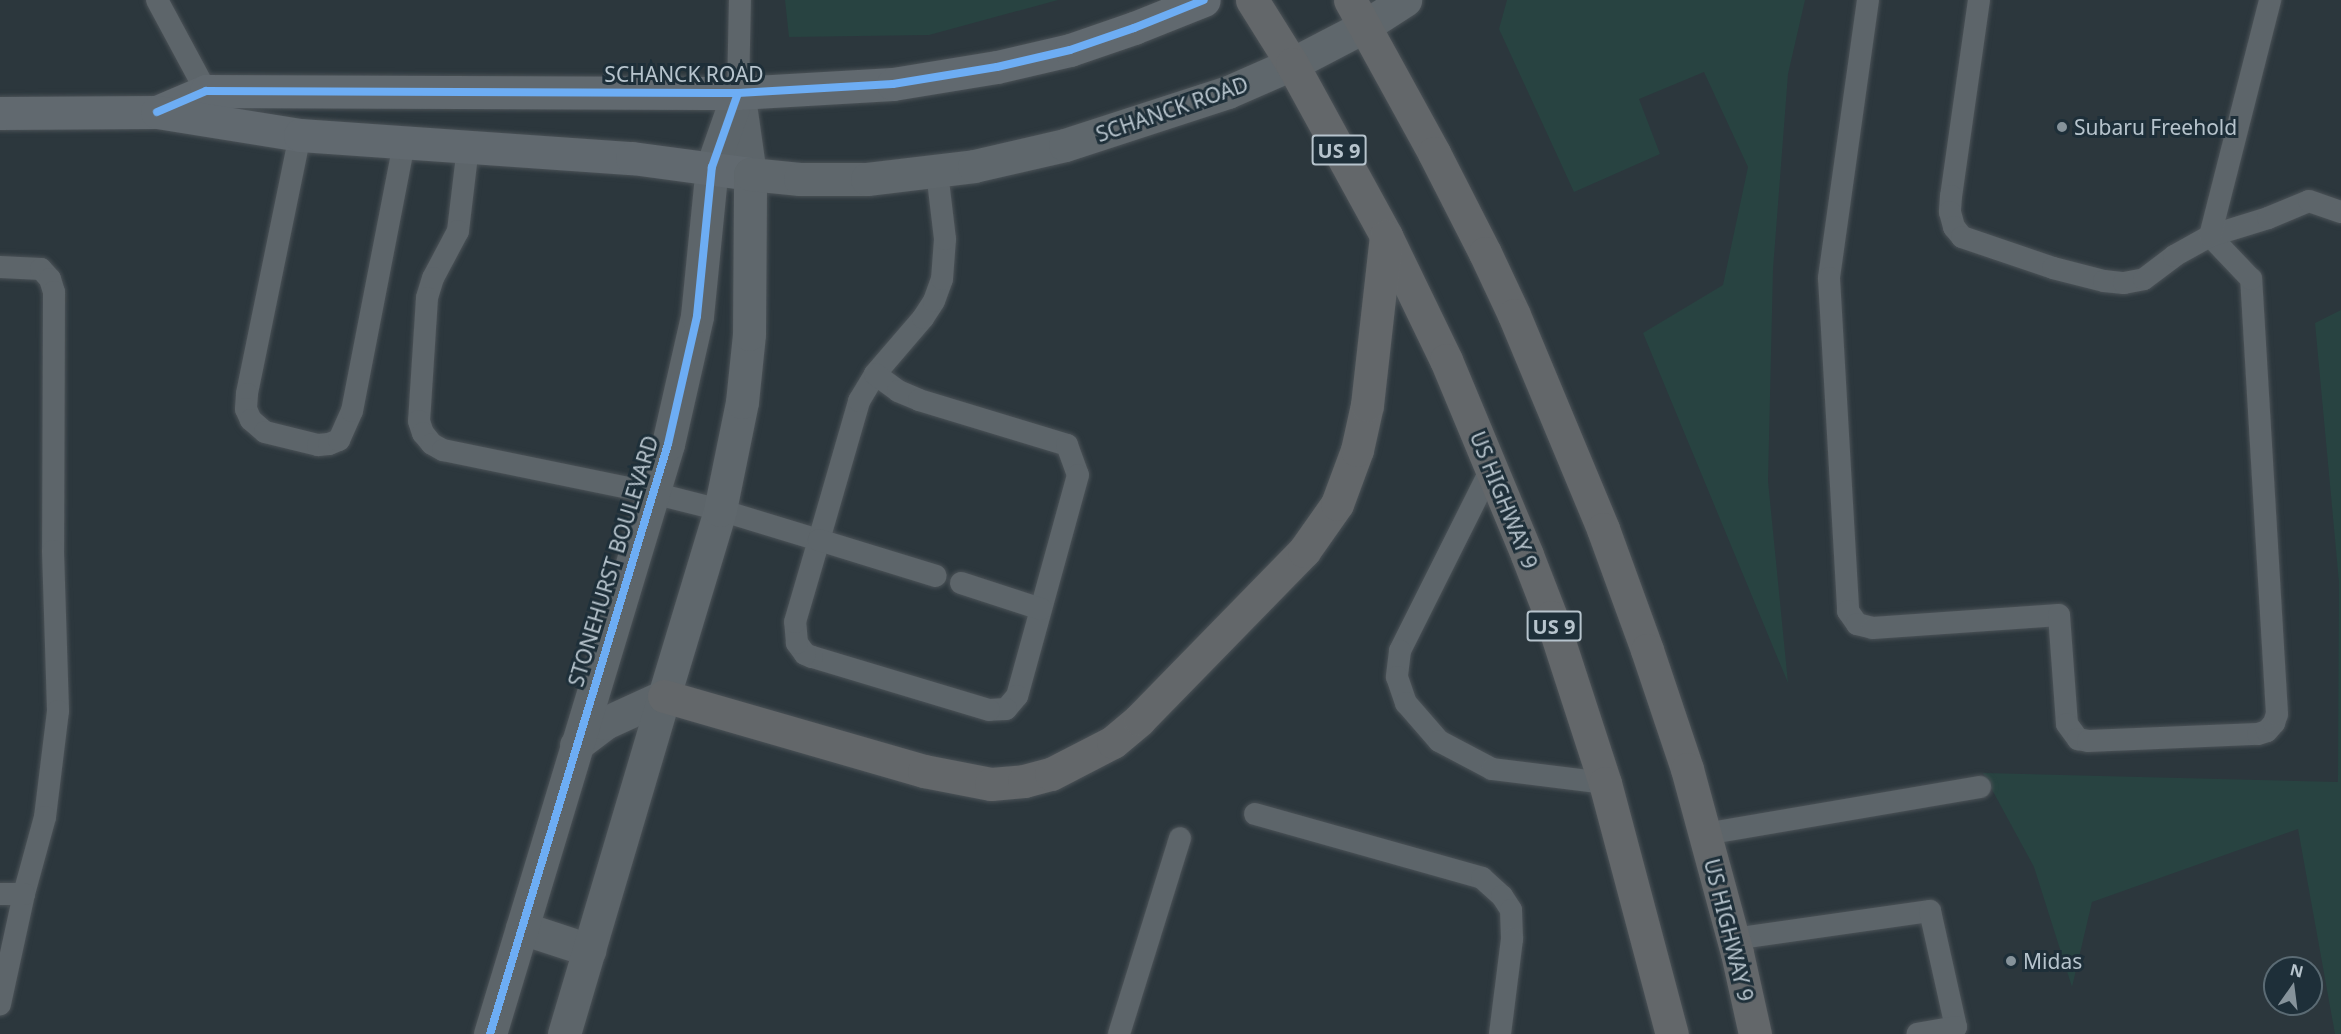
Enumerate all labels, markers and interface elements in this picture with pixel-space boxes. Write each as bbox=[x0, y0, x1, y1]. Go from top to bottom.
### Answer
street label: SCHANCK ROAD bbox=[604, 61, 764, 87]
street label: SCHANCK ROAD bbox=[1093, 71, 1251, 147]
place label: Subaru Freehold bbox=[2074, 114, 2237, 140]
marker: Subaru Freehold bbox=[2055, 120, 2069, 134]
road number: US 9 bbox=[1310, 133, 1368, 167]
street label: US HIGHWAY 9 bbox=[1465, 428, 1543, 572]
street label: STONEHURST BOULEVARD bbox=[563, 432, 663, 690]
road number: US 9 bbox=[1526, 609, 1582, 643]
street label: US HIGHWAY 9 bbox=[1699, 856, 1759, 1004]
place label: Midas bbox=[2023, 948, 2082, 974]
marker: Midas bbox=[2004, 954, 2018, 968]
north arrow bbox=[2263, 956, 2323, 1016]
text: N bbox=[2288, 958, 2306, 983]

